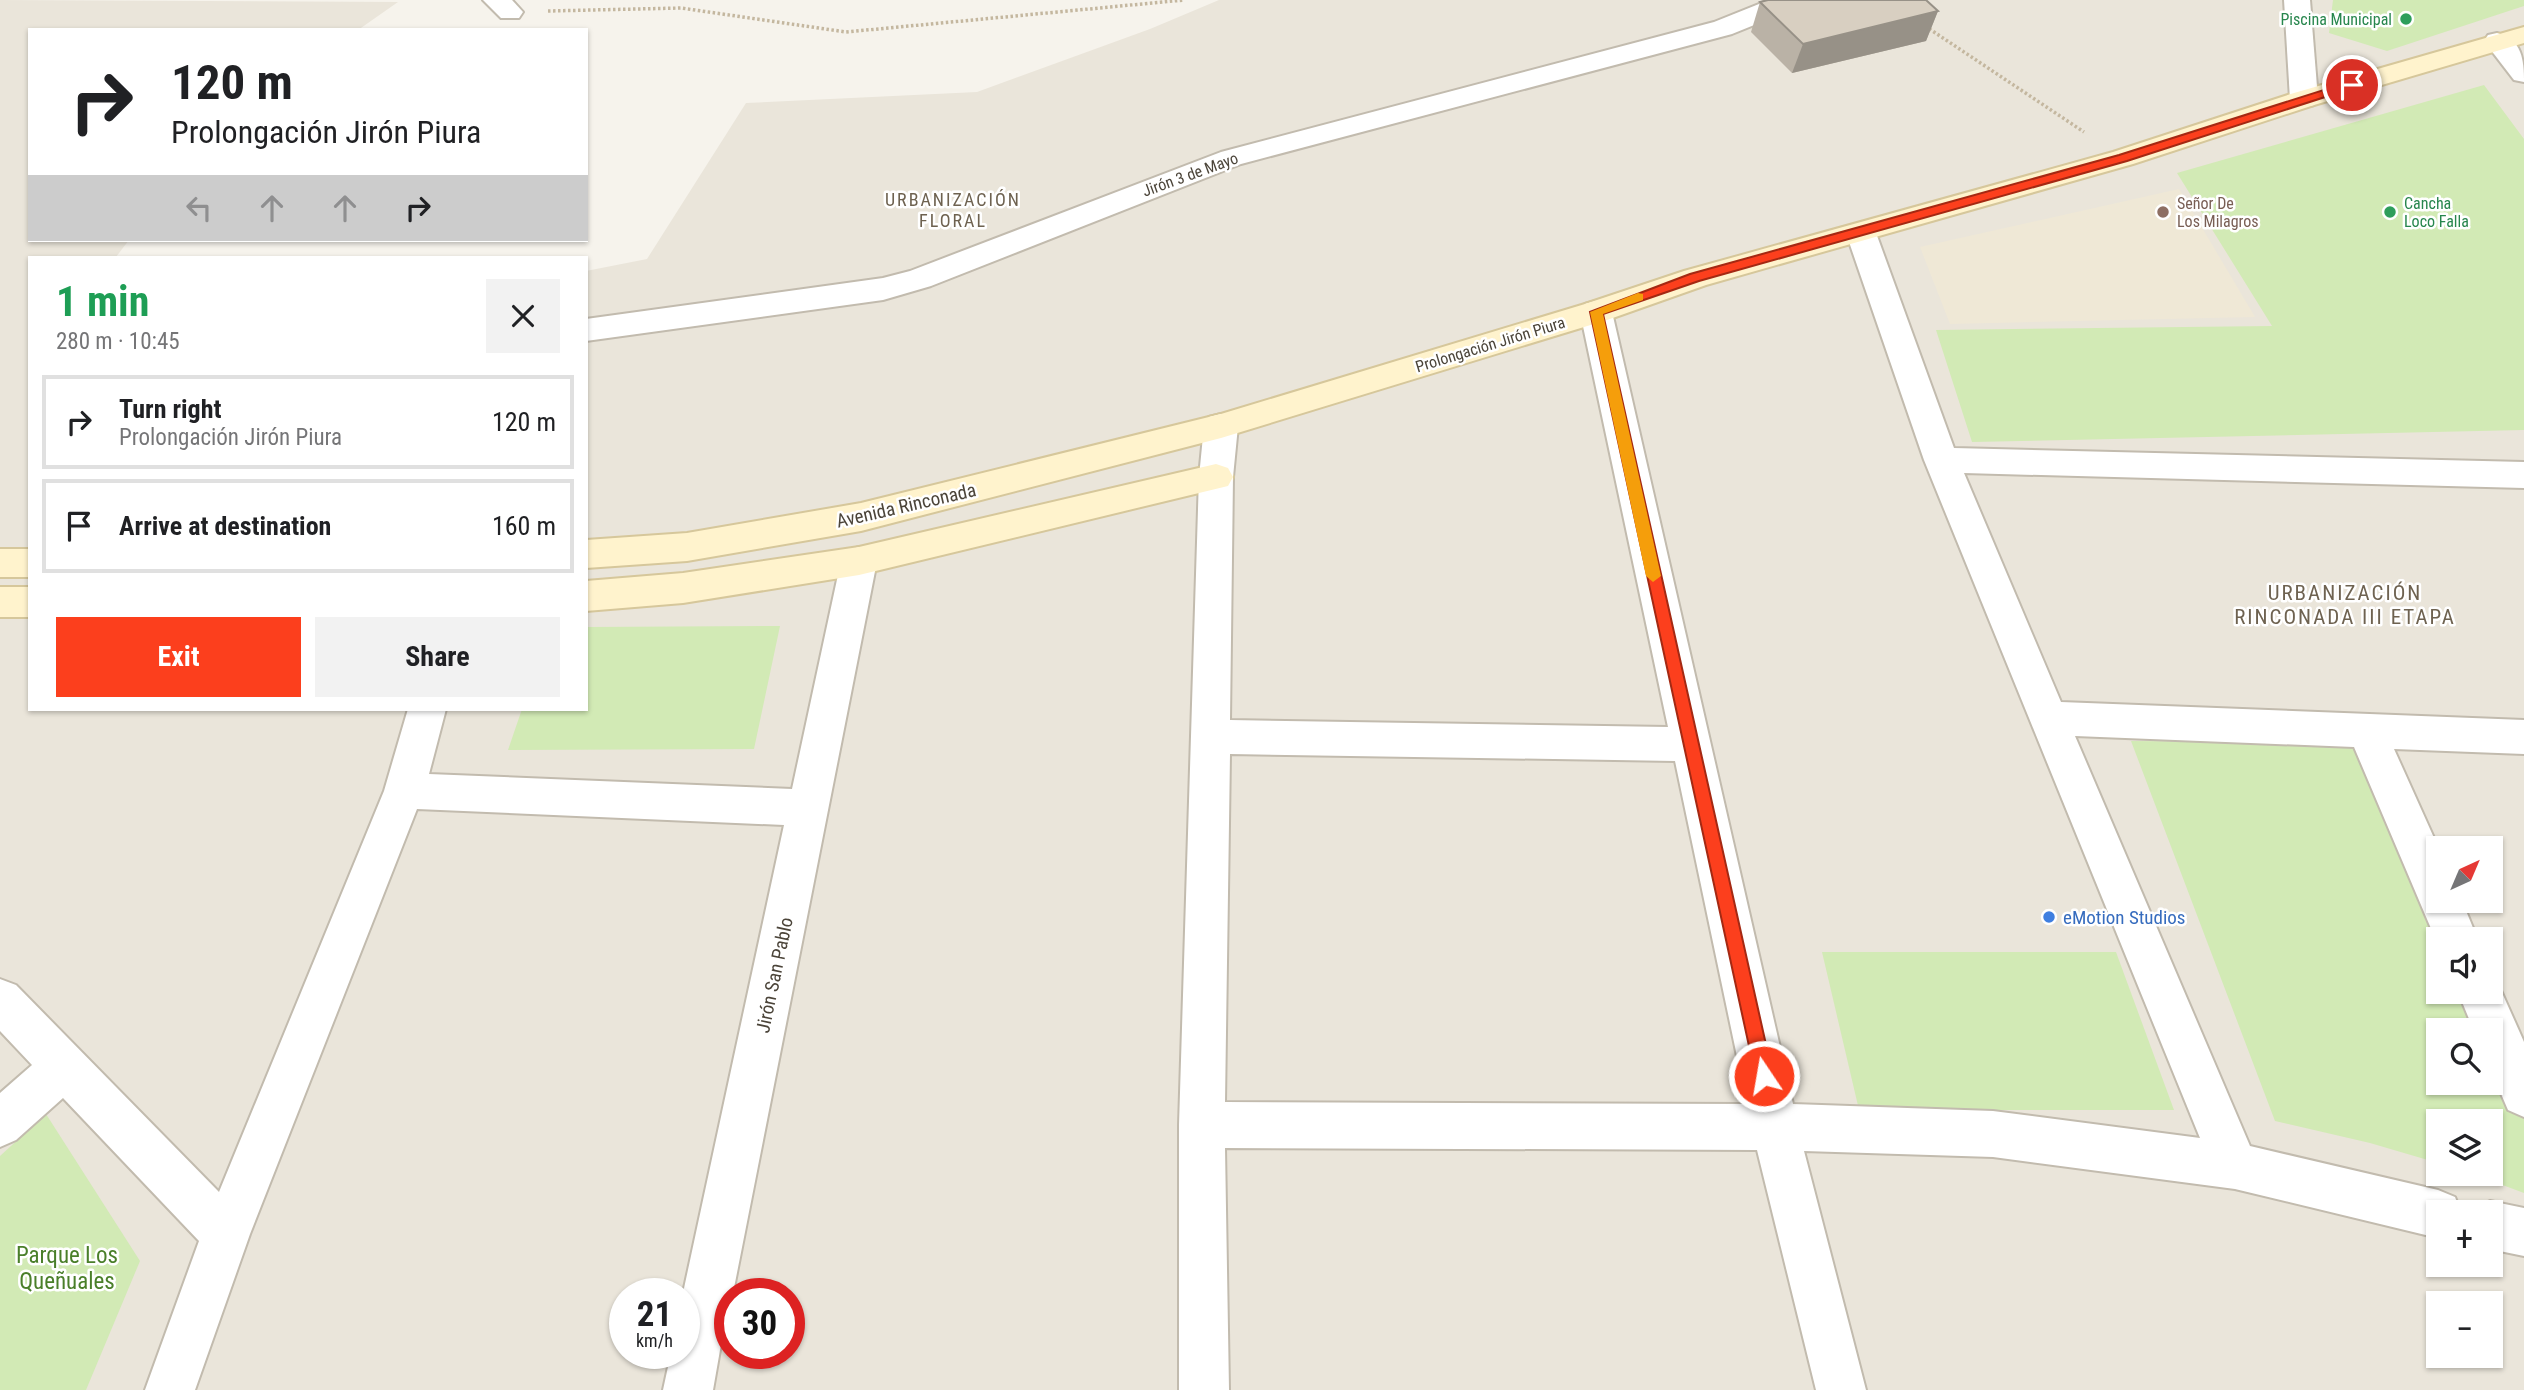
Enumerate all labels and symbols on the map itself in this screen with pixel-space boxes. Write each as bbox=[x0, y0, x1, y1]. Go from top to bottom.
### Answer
place label: Piscina Municipal bbox=[2280, 10, 2392, 29]
marker: Piscina Municipal bbox=[2398, 11, 2414, 27]
pin bbox=[2322, 55, 2382, 115]
street label: Jirón 3 de Mayo bbox=[1140, 148, 1241, 201]
district label: URBANIZACIÓN FLORAL bbox=[885, 189, 1021, 231]
place label: Señor De Los Milagros bbox=[2177, 194, 2259, 231]
place label: Cancha Loco Falla bbox=[2404, 194, 2469, 231]
marker: Señor De Los Milagros bbox=[2155, 204, 2171, 220]
marker: Cancha Loco Falla bbox=[2382, 204, 2398, 220]
street label: Prolongación Jirón Piura bbox=[1413, 313, 1567, 376]
street label: Avenida Rinconada bbox=[834, 478, 978, 533]
district label: URBANIZACIÓN RINCONADA III ETAPA bbox=[2234, 581, 2456, 629]
north arrow bbox=[2426, 836, 2502, 914]
place label: eMotion Studios bbox=[2063, 906, 2186, 929]
marker: eMotion Studios bbox=[2041, 909, 2057, 925]
street label: Jirón San Pablo bbox=[751, 915, 798, 1035]
position arrow bbox=[1727, 1039, 1801, 1113]
park label: Parque Los Queñuales bbox=[16, 1242, 118, 1295]
speed limit sign: 30 bbox=[714, 1278, 805, 1369]

